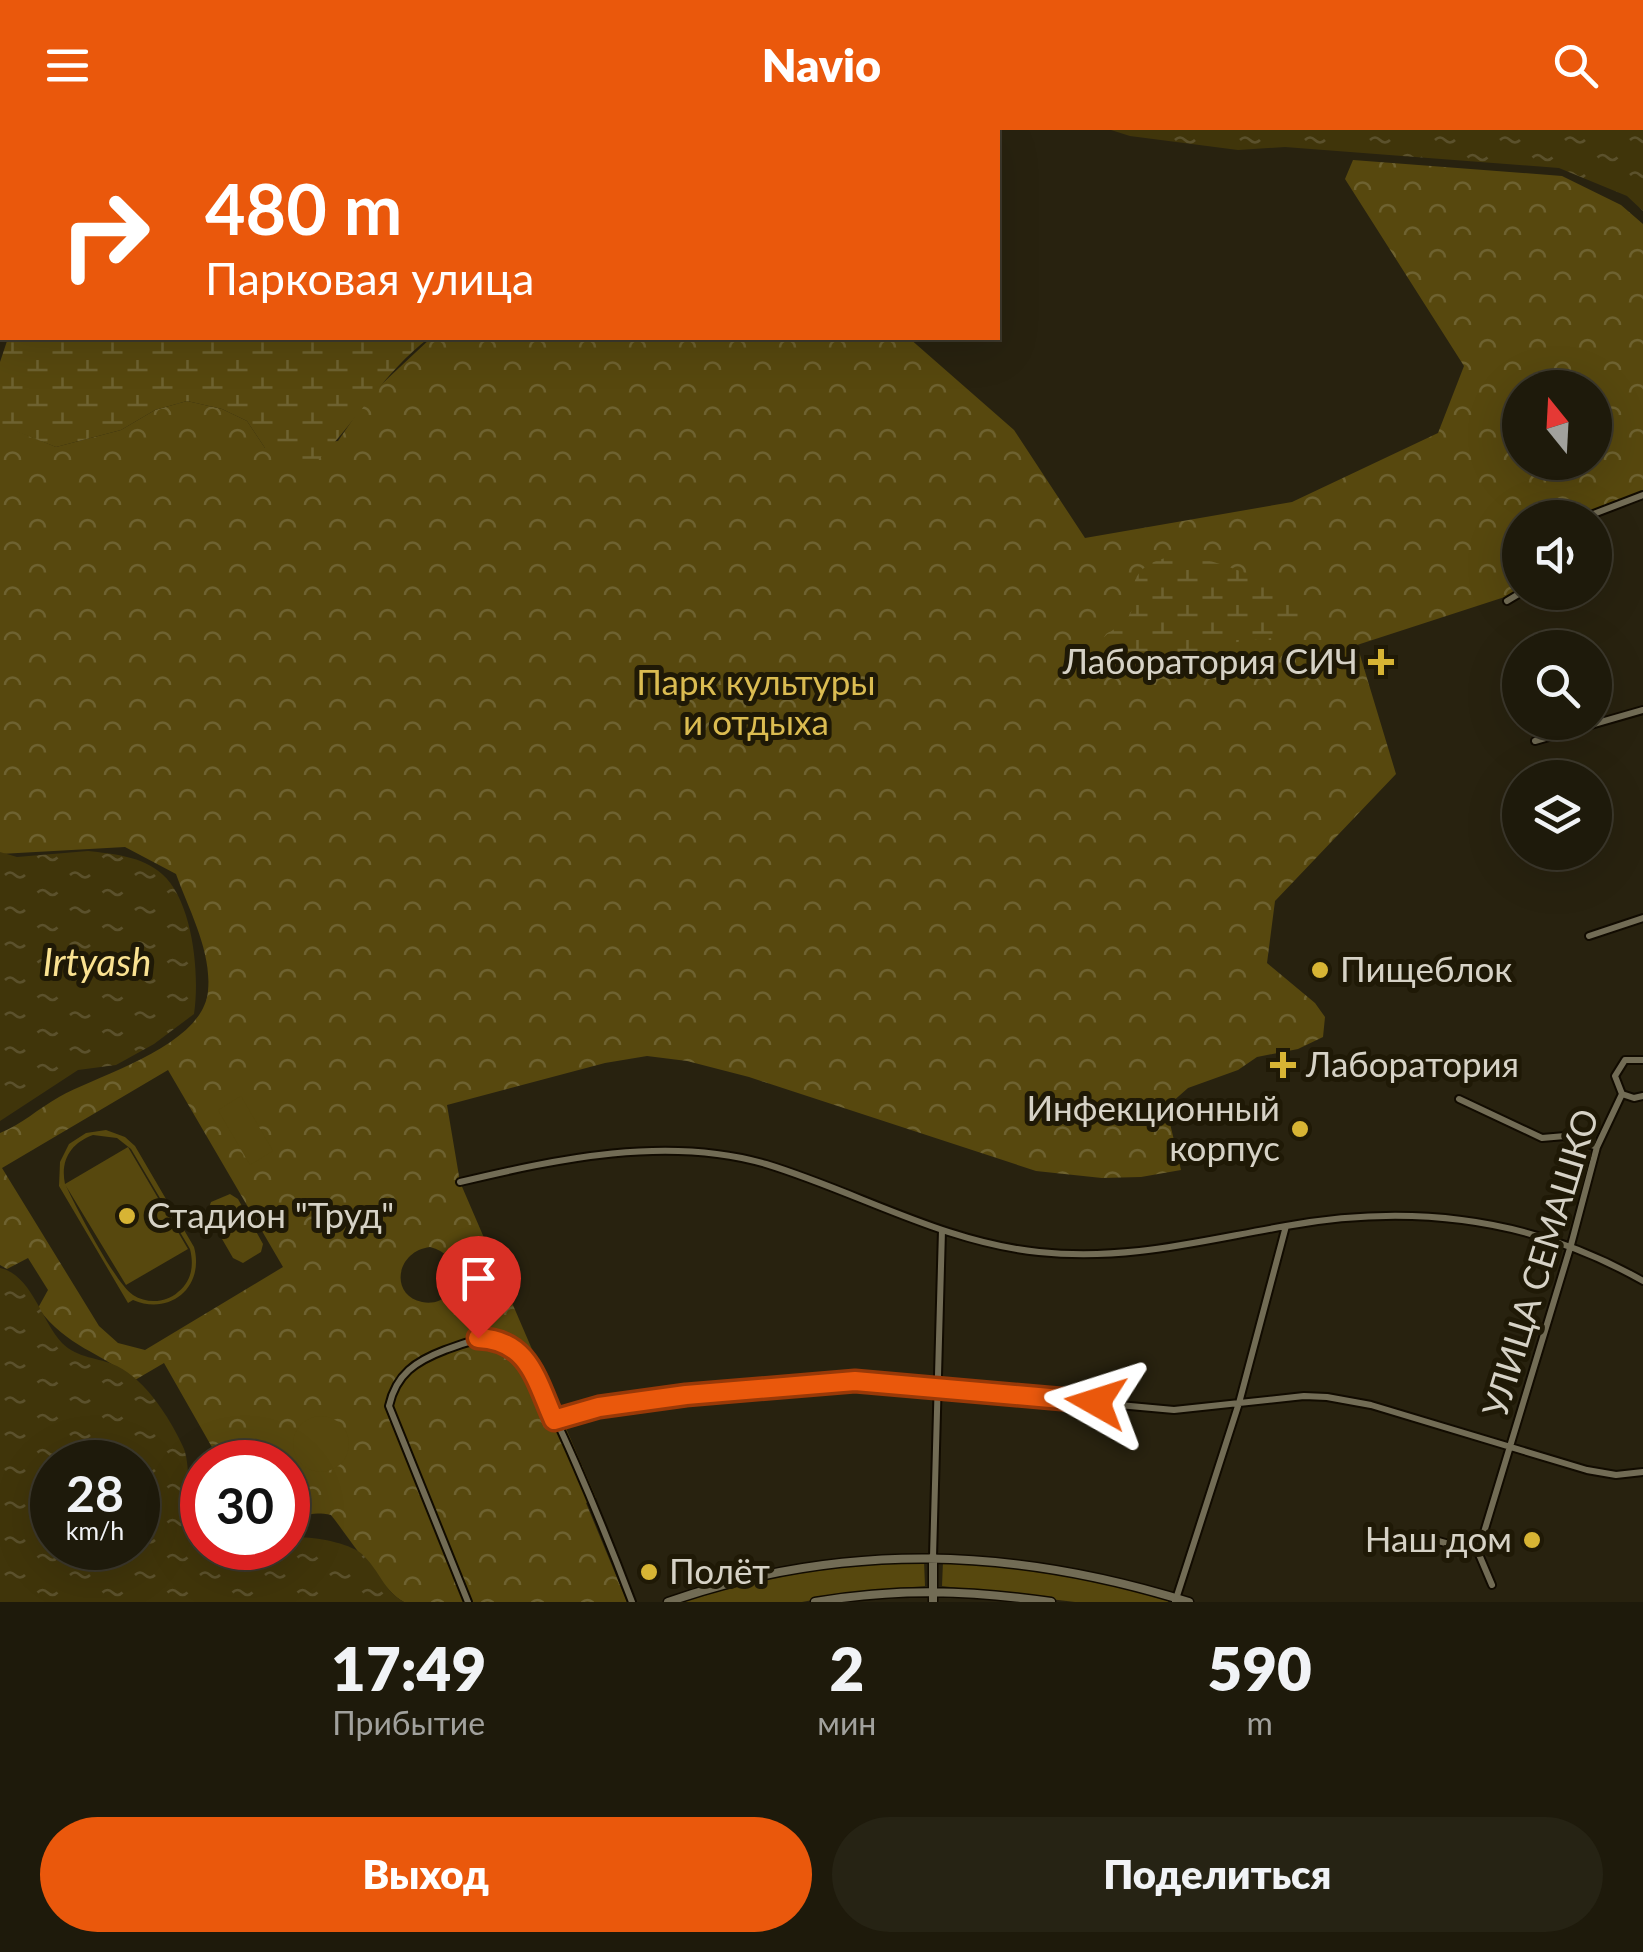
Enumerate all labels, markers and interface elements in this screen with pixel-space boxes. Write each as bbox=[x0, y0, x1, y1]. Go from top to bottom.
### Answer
icon: menu bbox=[40, 38, 95, 93]
text: Navio bbox=[762, 38, 881, 92]
icon: search bbox=[1548, 38, 1603, 93]
text: 480 m bbox=[205, 166, 402, 250]
icon: right bbox=[40, 170, 170, 300]
text: Парковая улица bbox=[205, 251, 534, 305]
north arrow bbox=[1502, 370, 1612, 480]
map controls bbox=[1502, 370, 1612, 870]
button: sound bbox=[1502, 500, 1612, 610]
button: search bbox=[1502, 630, 1612, 740]
place label: Лаборатория СИЧ bbox=[1062, 639, 1358, 681]
marker: Лаборатория СИЧ bbox=[1368, 649, 1394, 675]
park label: Парк культуры и отдыха bbox=[636, 660, 876, 742]
button: layers bbox=[1502, 760, 1612, 870]
water label: Irtyash bbox=[43, 938, 151, 984]
place label: Пищеблок bbox=[1340, 947, 1512, 989]
marker: Пищеблок bbox=[1309, 959, 1331, 981]
place label: Лаборатория bbox=[1305, 1042, 1519, 1084]
marker: Лаборатория bbox=[1270, 1052, 1296, 1078]
place label: Инфекционный корпус bbox=[1027, 1086, 1280, 1168]
street label: УЛИЦА СЕМАШКО bbox=[1472, 1103, 1606, 1421]
marker: Инфекционный корпус bbox=[1289, 1118, 1311, 1140]
place label: Стадион "Труд" bbox=[147, 1193, 394, 1235]
marker: Стадион "Труд" bbox=[116, 1205, 138, 1227]
pin bbox=[436, 1236, 521, 1339]
icon: arrive bbox=[451, 1251, 506, 1306]
position arrow bbox=[1044, 1350, 1148, 1454]
speed limit sign: 30 bbox=[180, 1440, 310, 1570]
text: 28 bbox=[66, 1463, 124, 1523]
text: km/h bbox=[66, 1515, 124, 1545]
place label: Наш дом bbox=[1365, 1517, 1512, 1559]
marker: Наш дом bbox=[1521, 1529, 1543, 1551]
place label: Полёт bbox=[669, 1549, 770, 1591]
marker: Полёт bbox=[638, 1561, 660, 1583]
text: 17:49 bbox=[331, 1632, 486, 1704]
text: 2 bbox=[829, 1632, 864, 1704]
text: 590 bbox=[1207, 1632, 1312, 1704]
text: Прибытие bbox=[332, 1703, 485, 1742]
text: мин bbox=[817, 1703, 876, 1742]
text: m bbox=[1246, 1703, 1273, 1742]
button: Выход bbox=[40, 1817, 812, 1932]
button: Поделиться bbox=[832, 1817, 1603, 1932]

